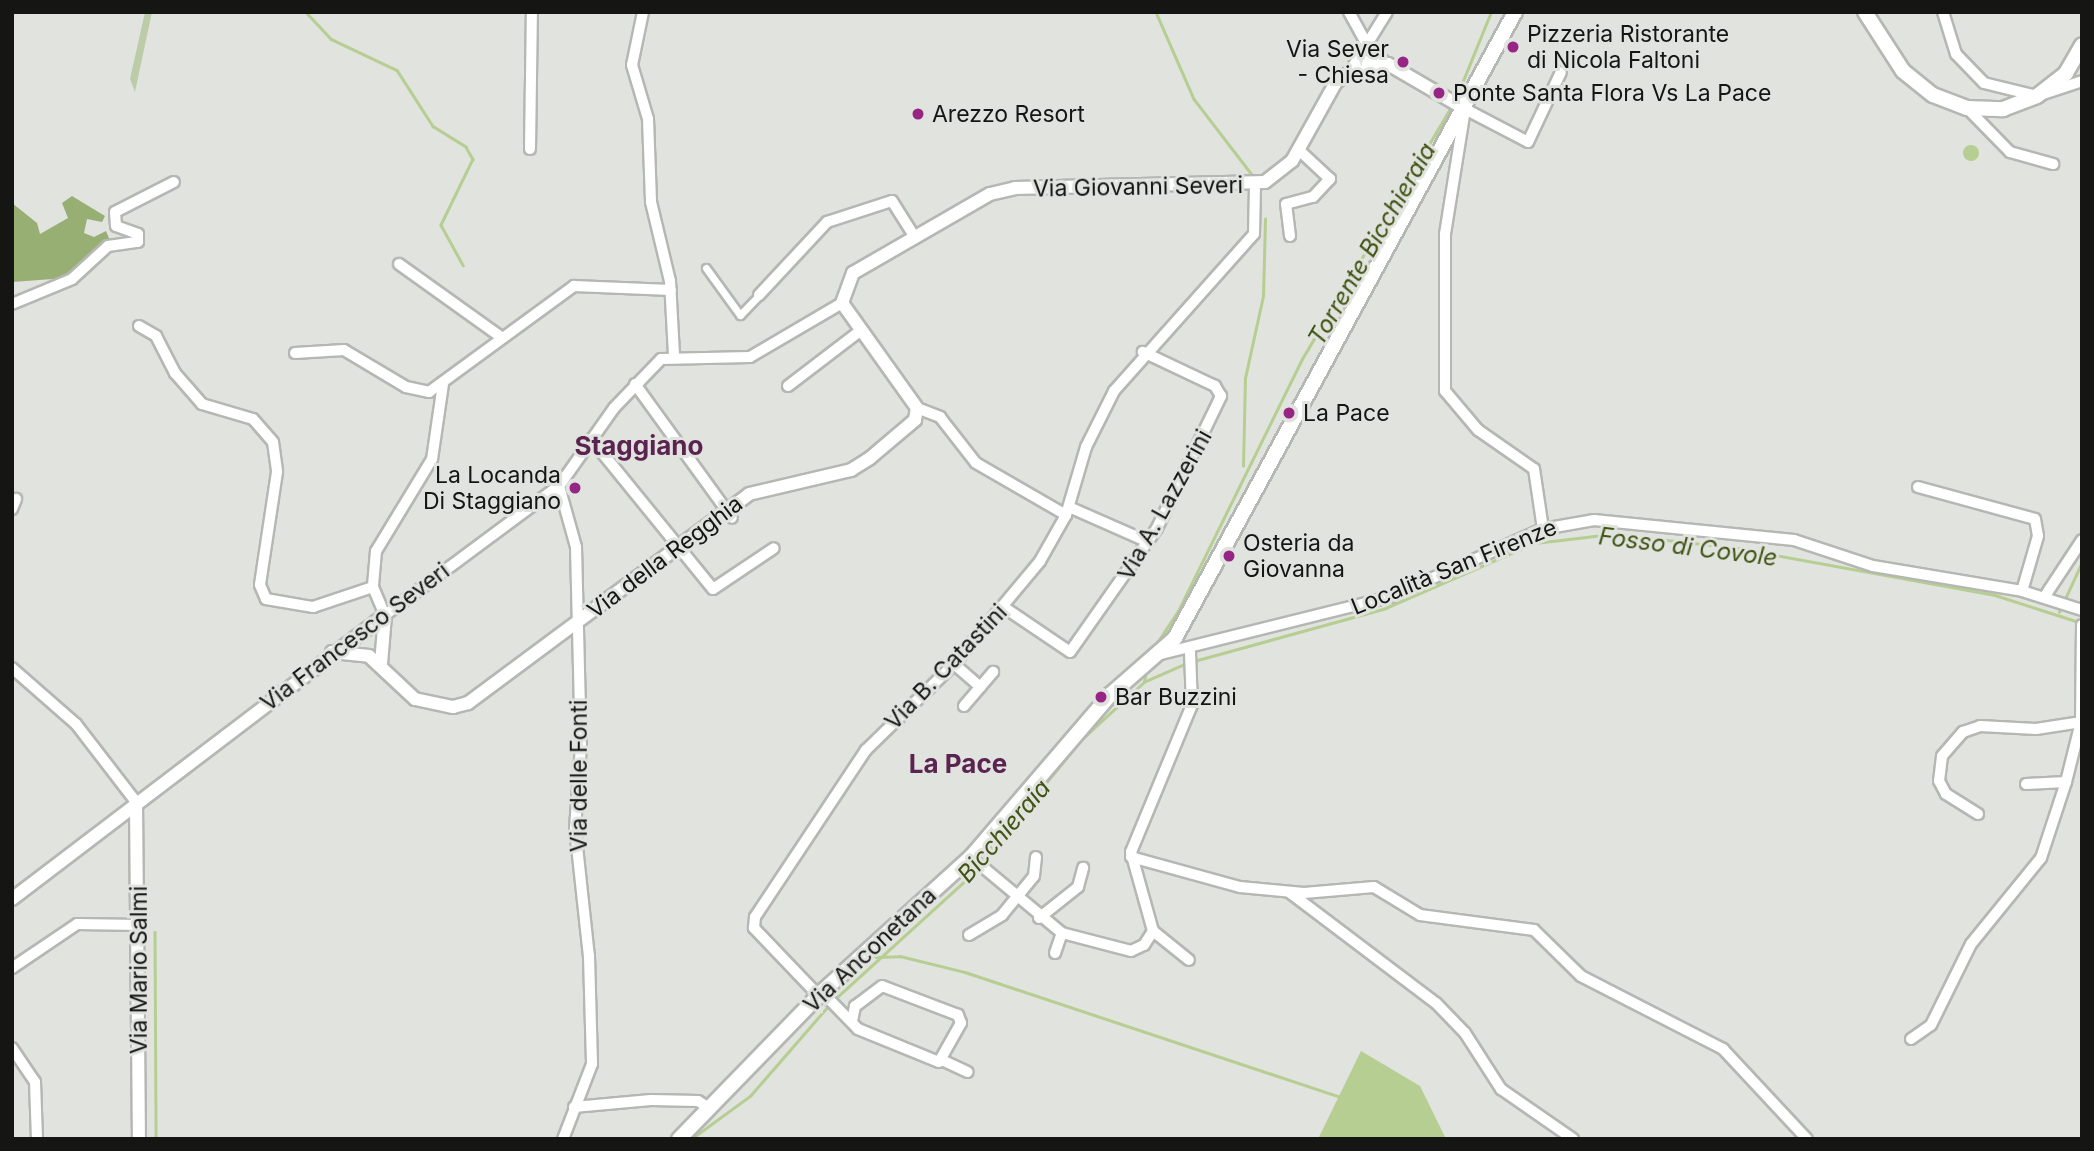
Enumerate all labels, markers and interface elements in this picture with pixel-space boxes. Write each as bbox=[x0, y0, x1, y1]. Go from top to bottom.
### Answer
place label: Pizzeria Ristorante di Nicola Faltoni bbox=[1527, 20, 1729, 74]
place label: Via Sever - Chiesa bbox=[1286, 35, 1389, 89]
marker: Pizzeria Ristorante di Nicola Faltoni bbox=[1505, 39, 1521, 55]
marker: Via Sever - Chiesa bbox=[1395, 54, 1411, 70]
place label: Ponte Santa Flora Vs La Pace bbox=[1453, 79, 1771, 107]
marker: Ponte Santa Flora Vs La Pace bbox=[1431, 85, 1447, 101]
place label: Arezzo Resort bbox=[932, 100, 1085, 128]
marker: Arezzo Resort bbox=[910, 106, 926, 122]
water label: Torrente Bicchieraia bbox=[1302, 138, 1442, 350]
street label: Via Giovanni Severi bbox=[1033, 171, 1243, 203]
place label: La Pace bbox=[1303, 399, 1390, 427]
marker: La Pace bbox=[1281, 405, 1297, 421]
street label: Via A. Lazzerini bbox=[1112, 425, 1218, 585]
district label: Staggiano bbox=[575, 430, 703, 462]
place label: La Locanda Di Staggiano bbox=[423, 461, 561, 515]
marker: La Locanda Di Staggiano bbox=[567, 480, 583, 496]
street label: Via della Regghia bbox=[582, 490, 748, 624]
street label: Località San Firenze bbox=[1347, 513, 1561, 621]
water label: Fosso di Covole bbox=[1597, 522, 1779, 572]
place label: Osteria da Giovanna bbox=[1243, 529, 1354, 583]
marker: Osteria da Giovanna bbox=[1221, 548, 1237, 564]
street label: Via Francesco Severi bbox=[255, 557, 455, 717]
street label: Via B. Catastini bbox=[879, 599, 1013, 735]
place label: Bar Buzzini bbox=[1115, 683, 1237, 711]
marker: Bar Buzzini bbox=[1093, 689, 1109, 705]
street label: Via delle Fonti bbox=[565, 700, 593, 852]
district label: La Pace bbox=[909, 748, 1007, 780]
water label: Bicchieraia bbox=[952, 774, 1056, 888]
street label: Via Anconetana bbox=[798, 882, 942, 1018]
street label: Via Mario Salmi bbox=[125, 886, 153, 1054]

